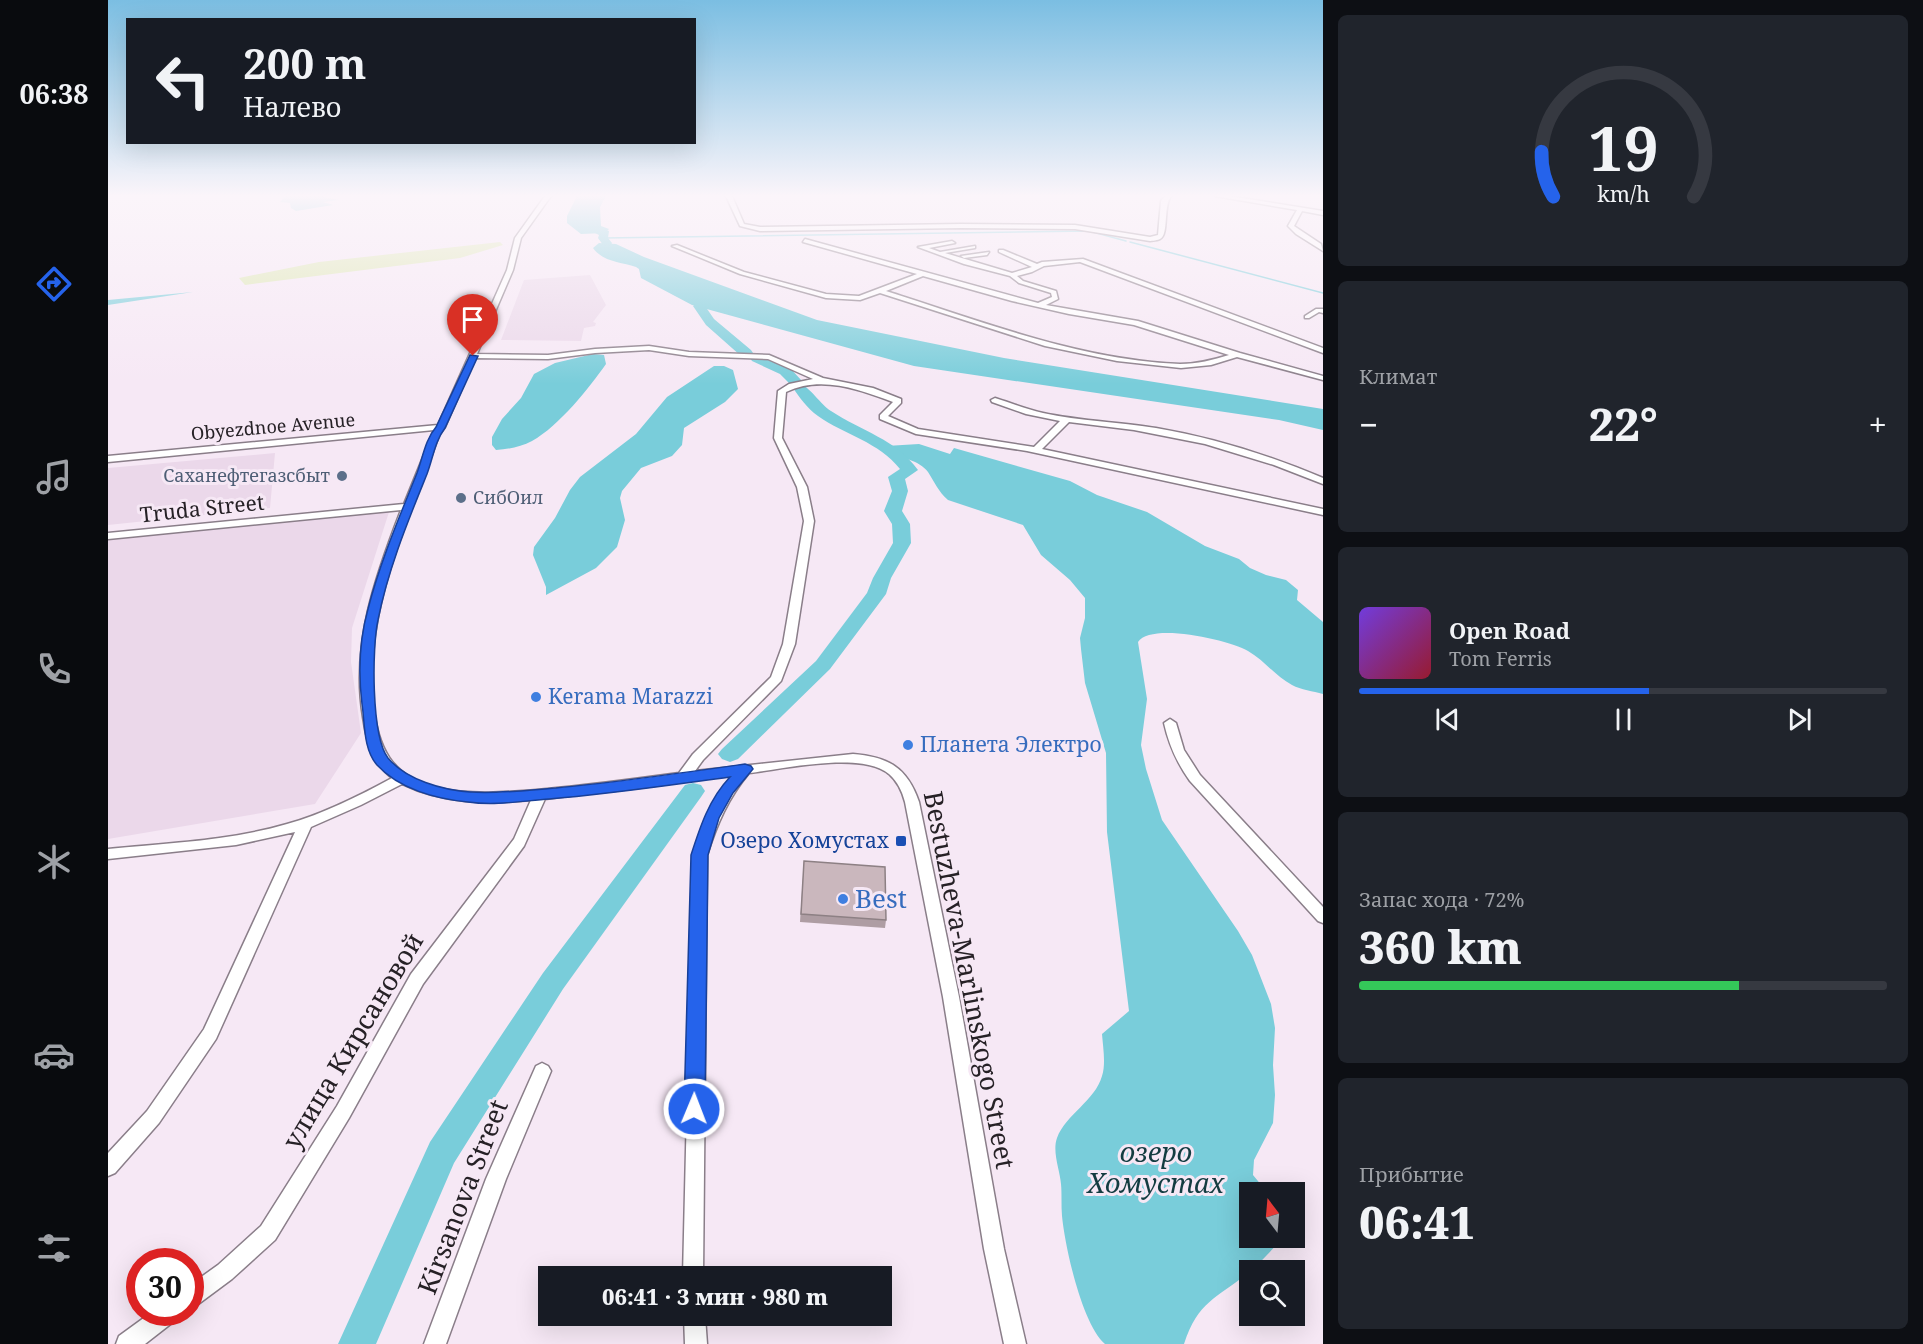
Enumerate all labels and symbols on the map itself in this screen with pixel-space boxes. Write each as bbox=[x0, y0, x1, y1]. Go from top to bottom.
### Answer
pin bbox=[447, 294, 498, 356]
street label: Obyezdnoe Avenue bbox=[190, 407, 356, 445]
place label: Саханефтегазсбыт bbox=[163, 463, 330, 487]
marker: Саханефтегазсбыт bbox=[335, 469, 349, 483]
place label: СибОил bbox=[473, 485, 543, 509]
street label: Truda Street bbox=[138, 488, 265, 528]
marker: СибОил bbox=[454, 491, 468, 505]
place label: Kerama Marazzi bbox=[548, 682, 713, 710]
marker: Kerama Marazzi bbox=[529, 690, 543, 704]
place label: Планета Электро bbox=[920, 730, 1102, 758]
marker: Планета Электро bbox=[901, 738, 915, 752]
street label: Bestuzheva-Marlinskogo Street bbox=[916, 788, 1024, 1172]
place label: Озеро Хомустах bbox=[720, 826, 890, 854]
marker: Озеро Хомустах bbox=[894, 834, 908, 848]
place label: Best bbox=[855, 880, 907, 916]
marker: Best bbox=[836, 892, 850, 906]
street label: улица Кирсановой bbox=[273, 926, 431, 1155]
position arrow bbox=[662, 1077, 726, 1141]
street label: Kirsanova Street bbox=[408, 1094, 516, 1299]
water label: озеро Хомустах bbox=[1086, 1133, 1225, 1201]
north arrow bbox=[1239, 1182, 1305, 1248]
speed limit sign: 30 bbox=[126, 1248, 204, 1326]

